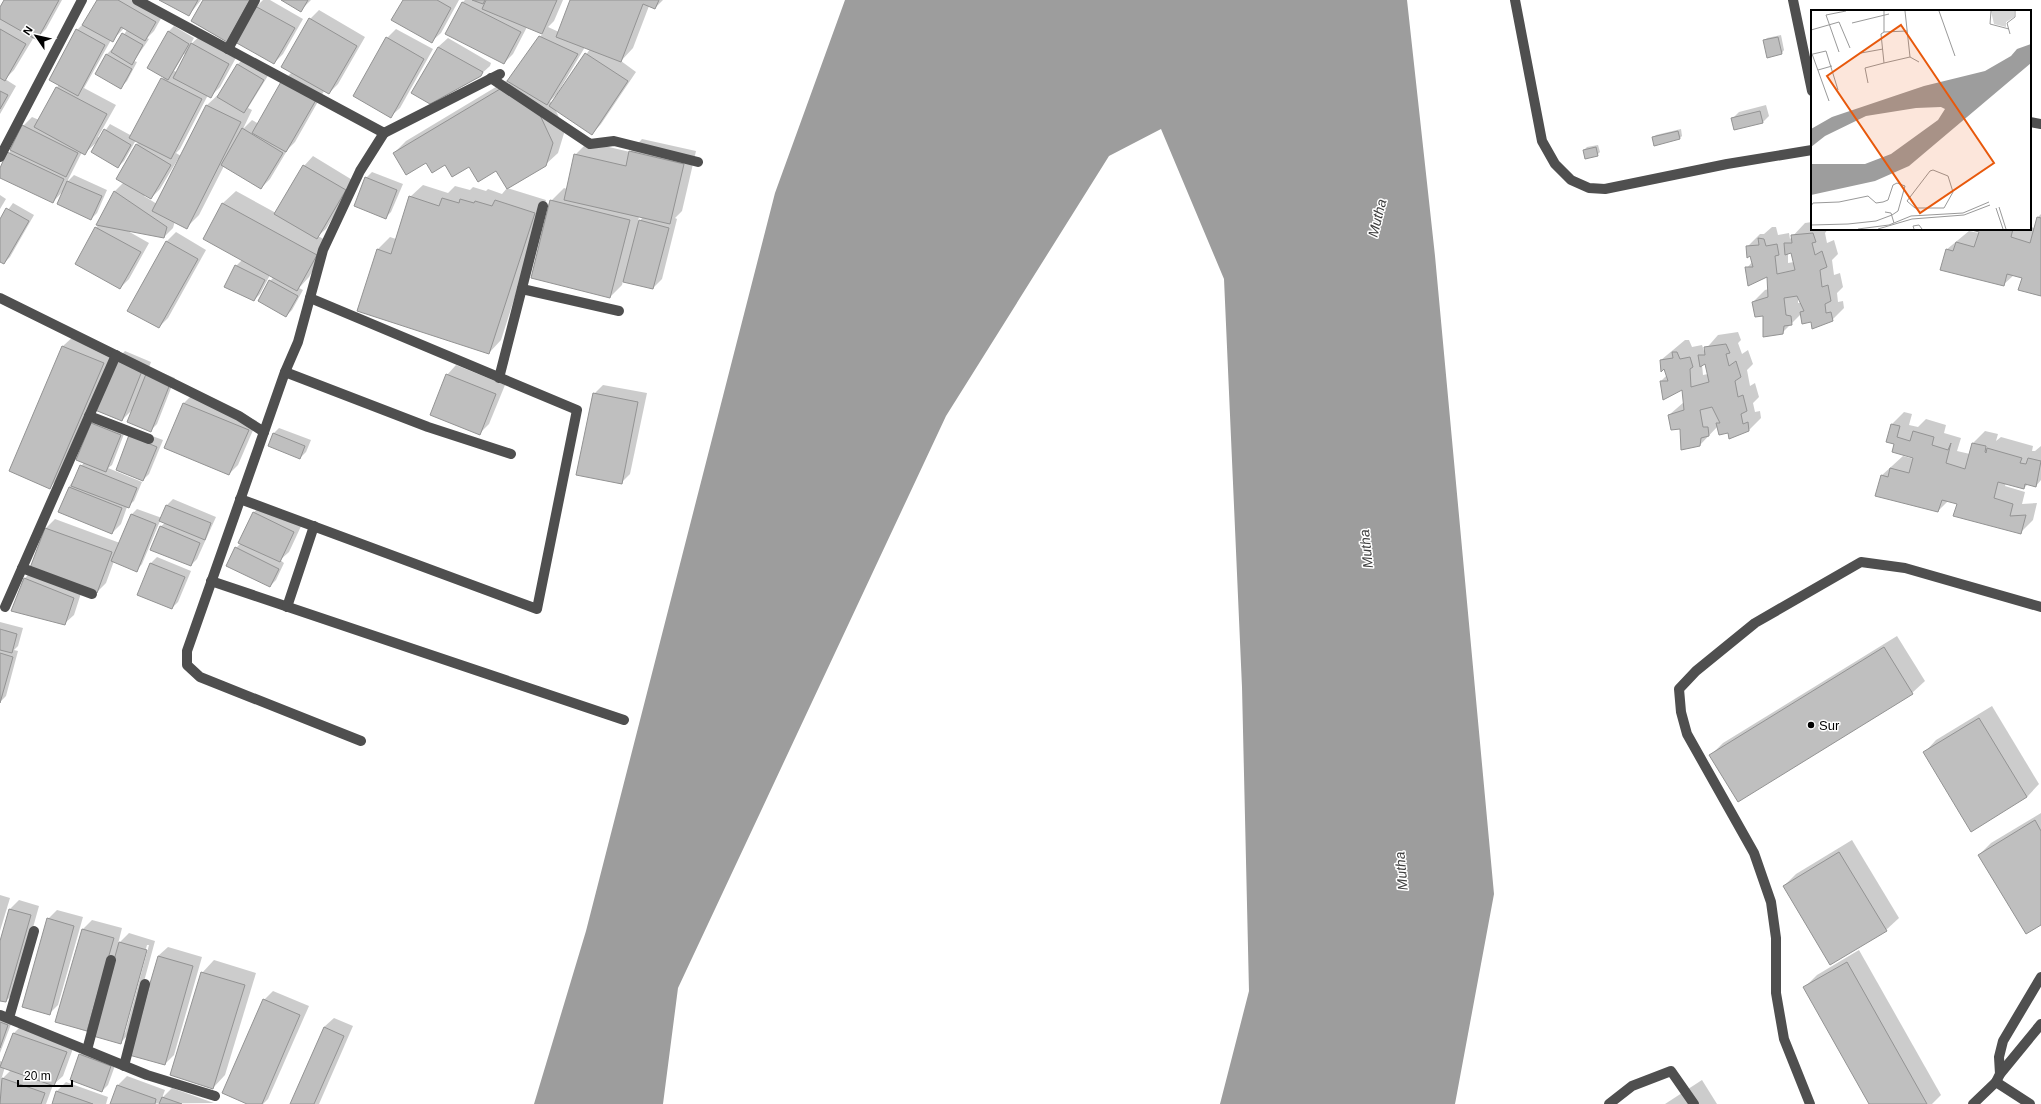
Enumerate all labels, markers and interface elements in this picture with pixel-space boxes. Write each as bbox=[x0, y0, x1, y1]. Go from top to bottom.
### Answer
inset map bbox=[1811, 10, 2031, 230]
north arrow bbox=[16, 16, 56, 56]
text: N bbox=[21, 24, 35, 37]
water label: Mutha bbox=[1365, 197, 1390, 239]
water label: Mutha bbox=[1356, 529, 1376, 569]
place label: Sur bbox=[1819, 718, 1840, 733]
marker: Sur bbox=[1806, 720, 1816, 730]
water label: Mutha bbox=[1391, 851, 1411, 891]
scale bar bbox=[18, 1062, 72, 1088]
text: 20 m bbox=[24, 1069, 51, 1083]

